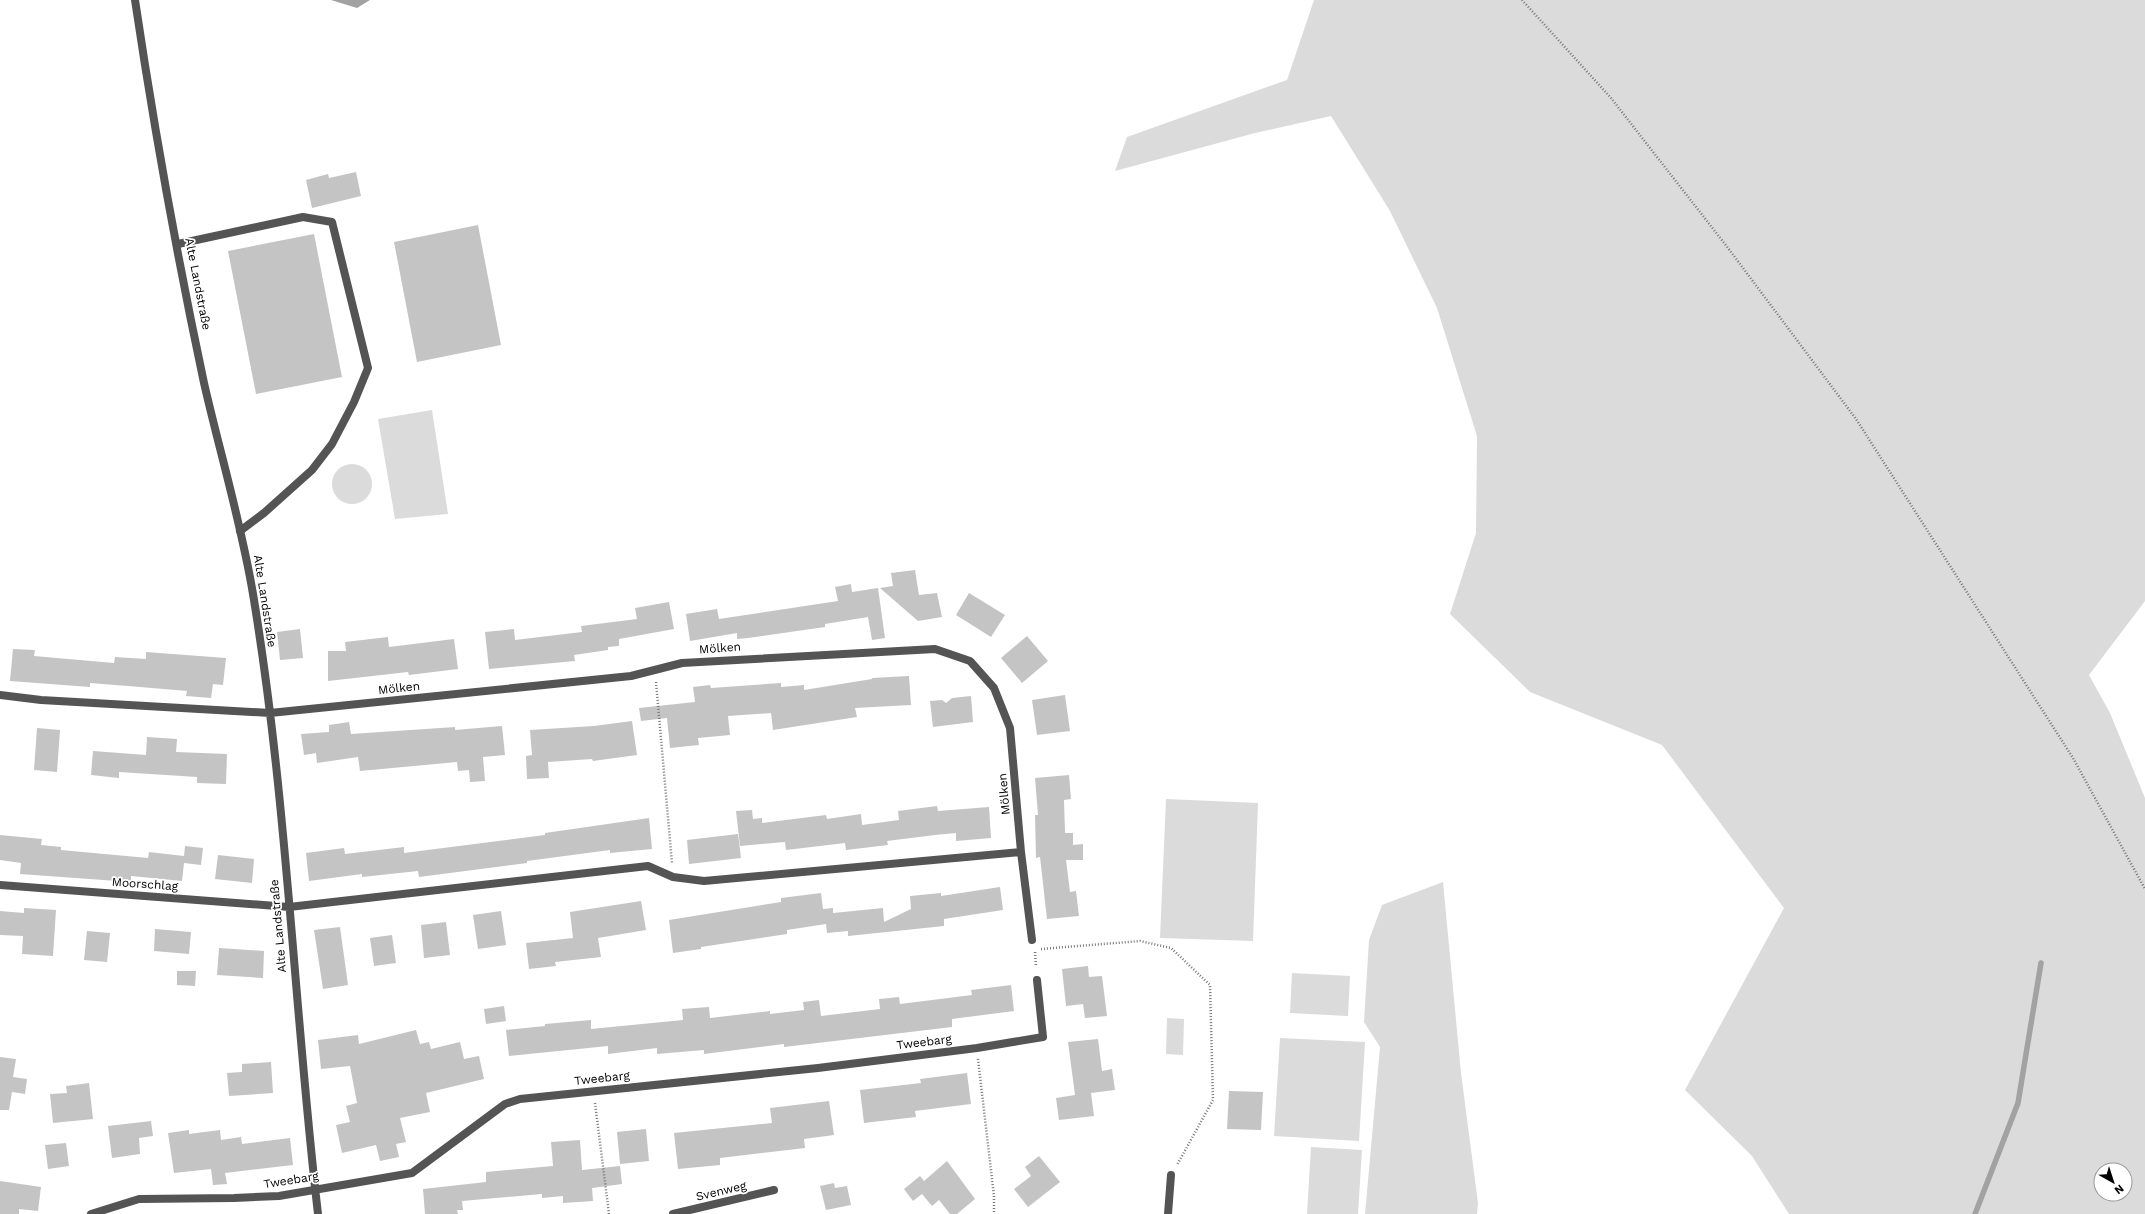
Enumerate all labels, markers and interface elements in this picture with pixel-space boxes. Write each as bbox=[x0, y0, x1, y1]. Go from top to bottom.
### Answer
street label: Alte Landstraße bbox=[182, 237, 214, 331]
street label: Alte Landstraße bbox=[251, 554, 279, 648]
street label: Mölken bbox=[699, 640, 741, 656]
street label: Mölken bbox=[377, 679, 421, 697]
street label: Mölken bbox=[995, 772, 1013, 816]
street label: Moorschlag bbox=[111, 875, 179, 893]
street label: Alte Landstraße bbox=[267, 879, 289, 973]
street label: Tweebarg bbox=[896, 1032, 953, 1052]
street label: Tweebarg bbox=[574, 1068, 631, 1088]
north arrow bbox=[2093, 1162, 2133, 1202]
street label: Tweebarg bbox=[263, 1169, 320, 1191]
street label: Svenweg bbox=[694, 1178, 748, 1204]
text: N bbox=[2112, 1182, 2126, 1197]

